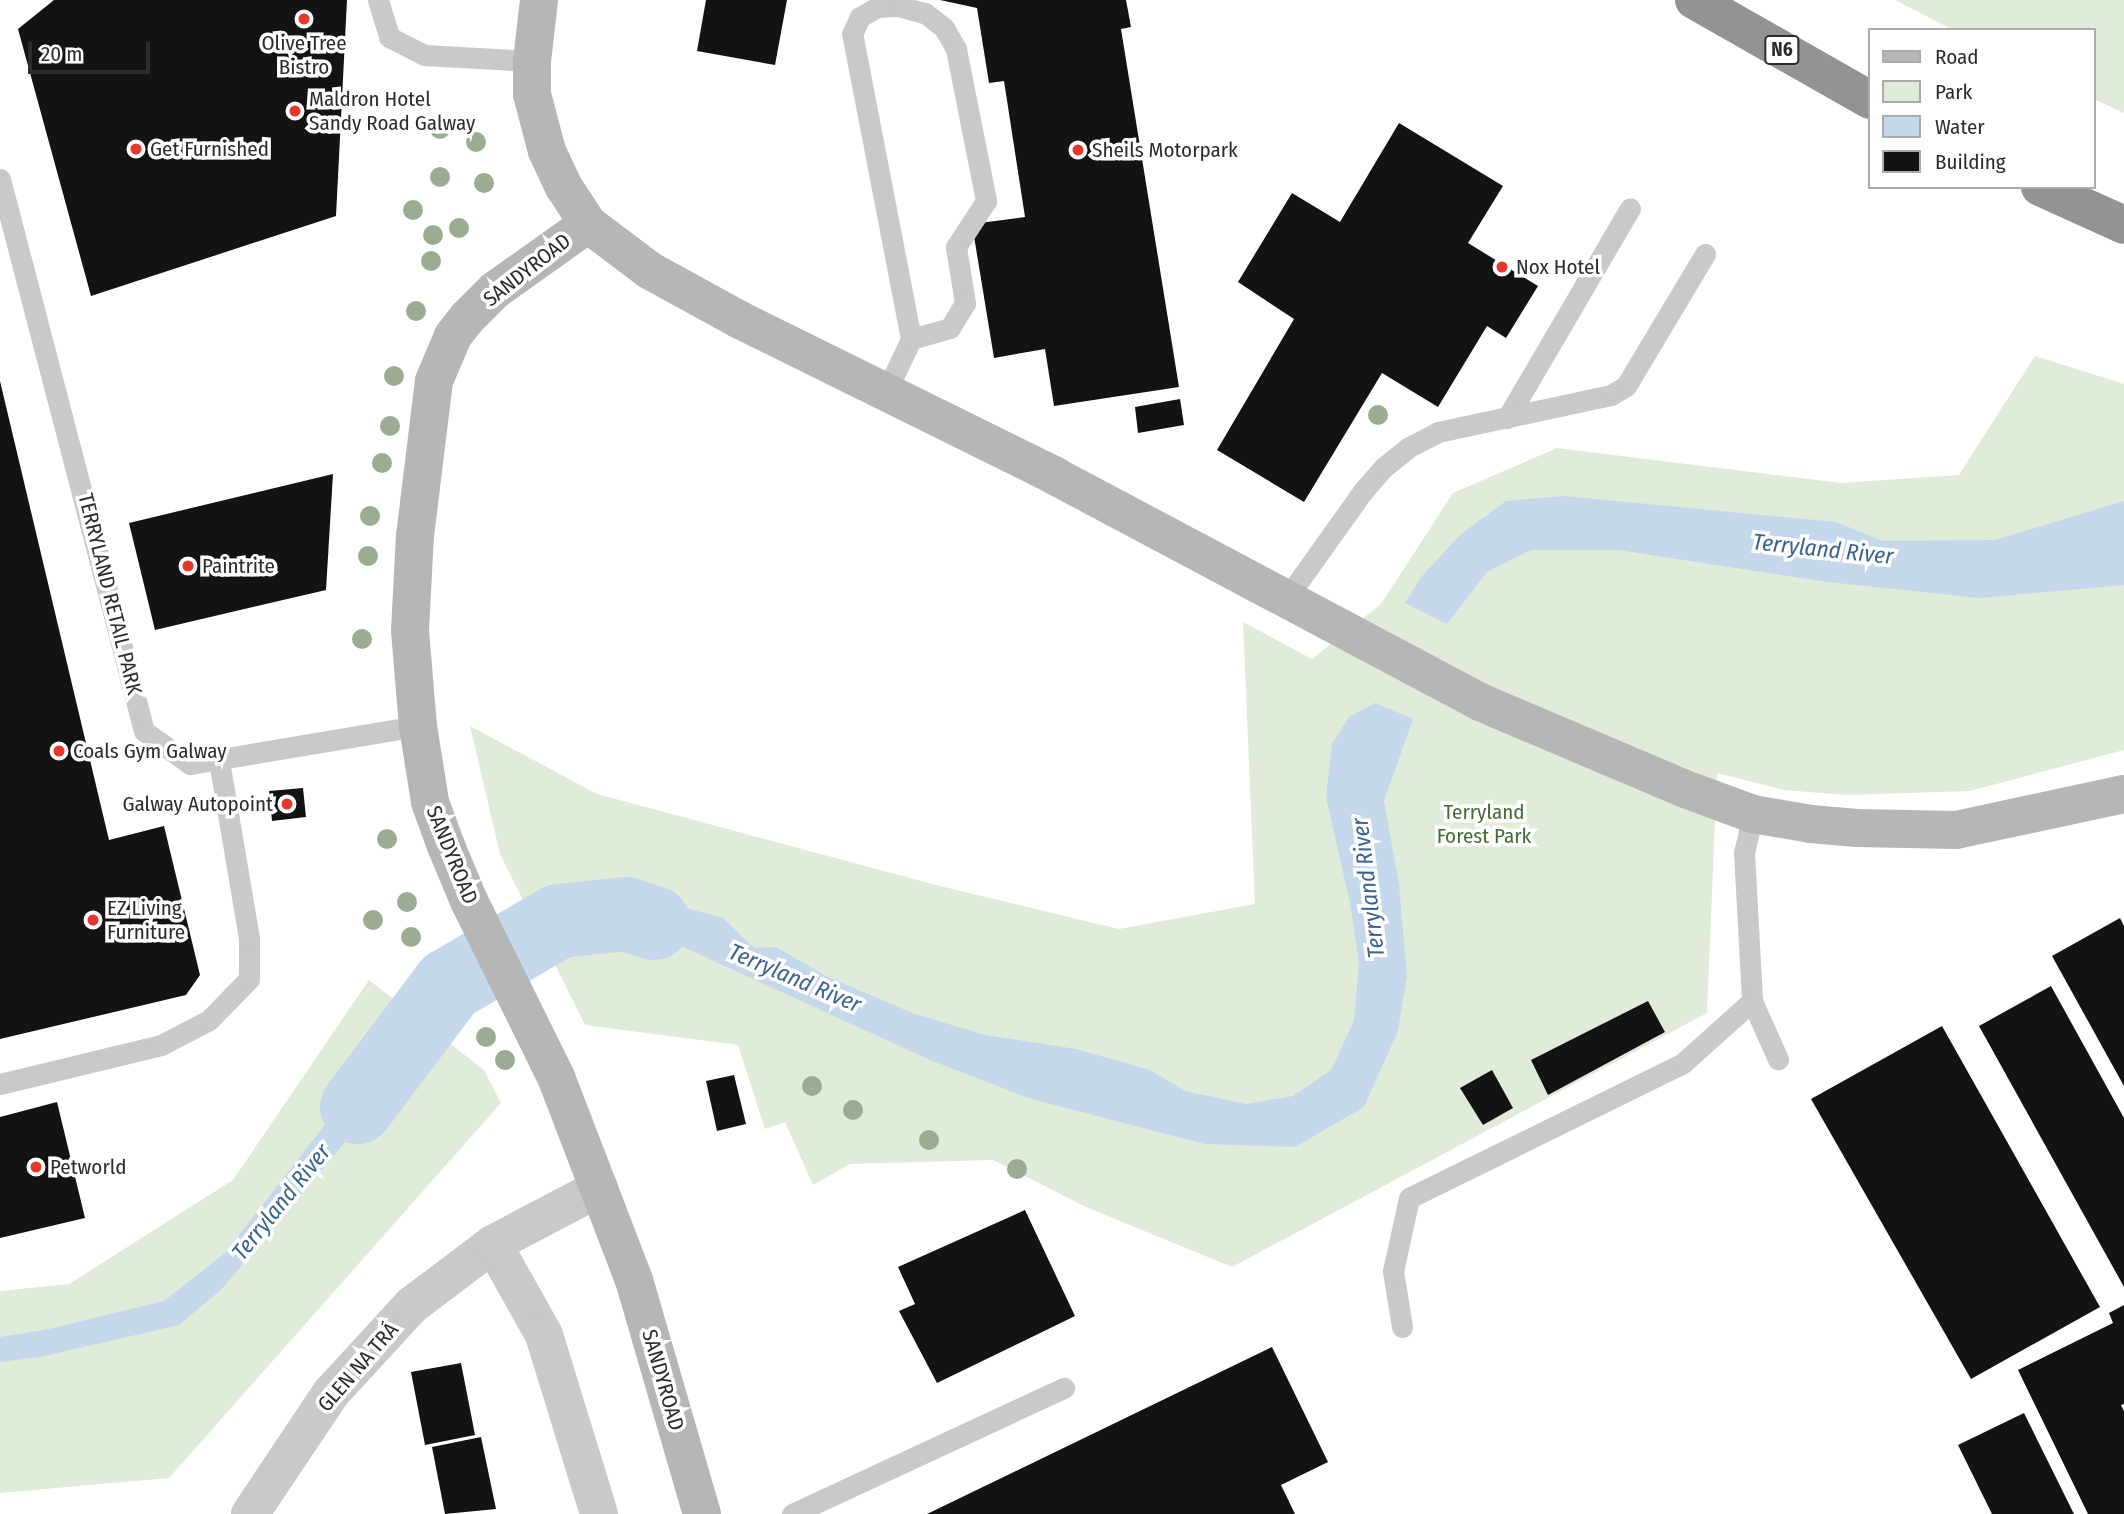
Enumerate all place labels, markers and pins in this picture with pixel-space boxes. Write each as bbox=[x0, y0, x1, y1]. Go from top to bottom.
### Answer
marker: Olive Tree Bistro bbox=[296, 11, 312, 27]
place label: Olive Tree Bistro bbox=[261, 30, 347, 80]
place label: Maldron Hotel Sandy Road Galway bbox=[309, 86, 475, 136]
marker: Maldron Hotel Sandy Road Galway bbox=[287, 103, 303, 119]
place label: Get Furnished bbox=[150, 136, 269, 162]
place label: Sheils Motorpark bbox=[1092, 137, 1238, 163]
marker: Get Furnished bbox=[128, 141, 144, 157]
marker: Sheils Motorpark bbox=[1070, 142, 1086, 158]
place label: Nox Hotel bbox=[1516, 254, 1600, 280]
marker: Nox Hotel bbox=[1494, 259, 1510, 275]
place label: Paintrite bbox=[202, 553, 275, 579]
marker: Paintrite bbox=[180, 558, 196, 574]
place label: Coals Gym Galway bbox=[73, 738, 227, 764]
marker: Coals Gym Galway bbox=[51, 743, 67, 759]
place label: Galway Autopoint bbox=[123, 791, 273, 817]
marker: Galway Autopoint bbox=[279, 796, 295, 812]
place label: EZ Living Furniture bbox=[107, 895, 185, 945]
marker: EZ Living Furniture bbox=[85, 912, 101, 928]
place label: Petworld bbox=[50, 1154, 126, 1180]
marker: Petworld bbox=[28, 1159, 44, 1175]

